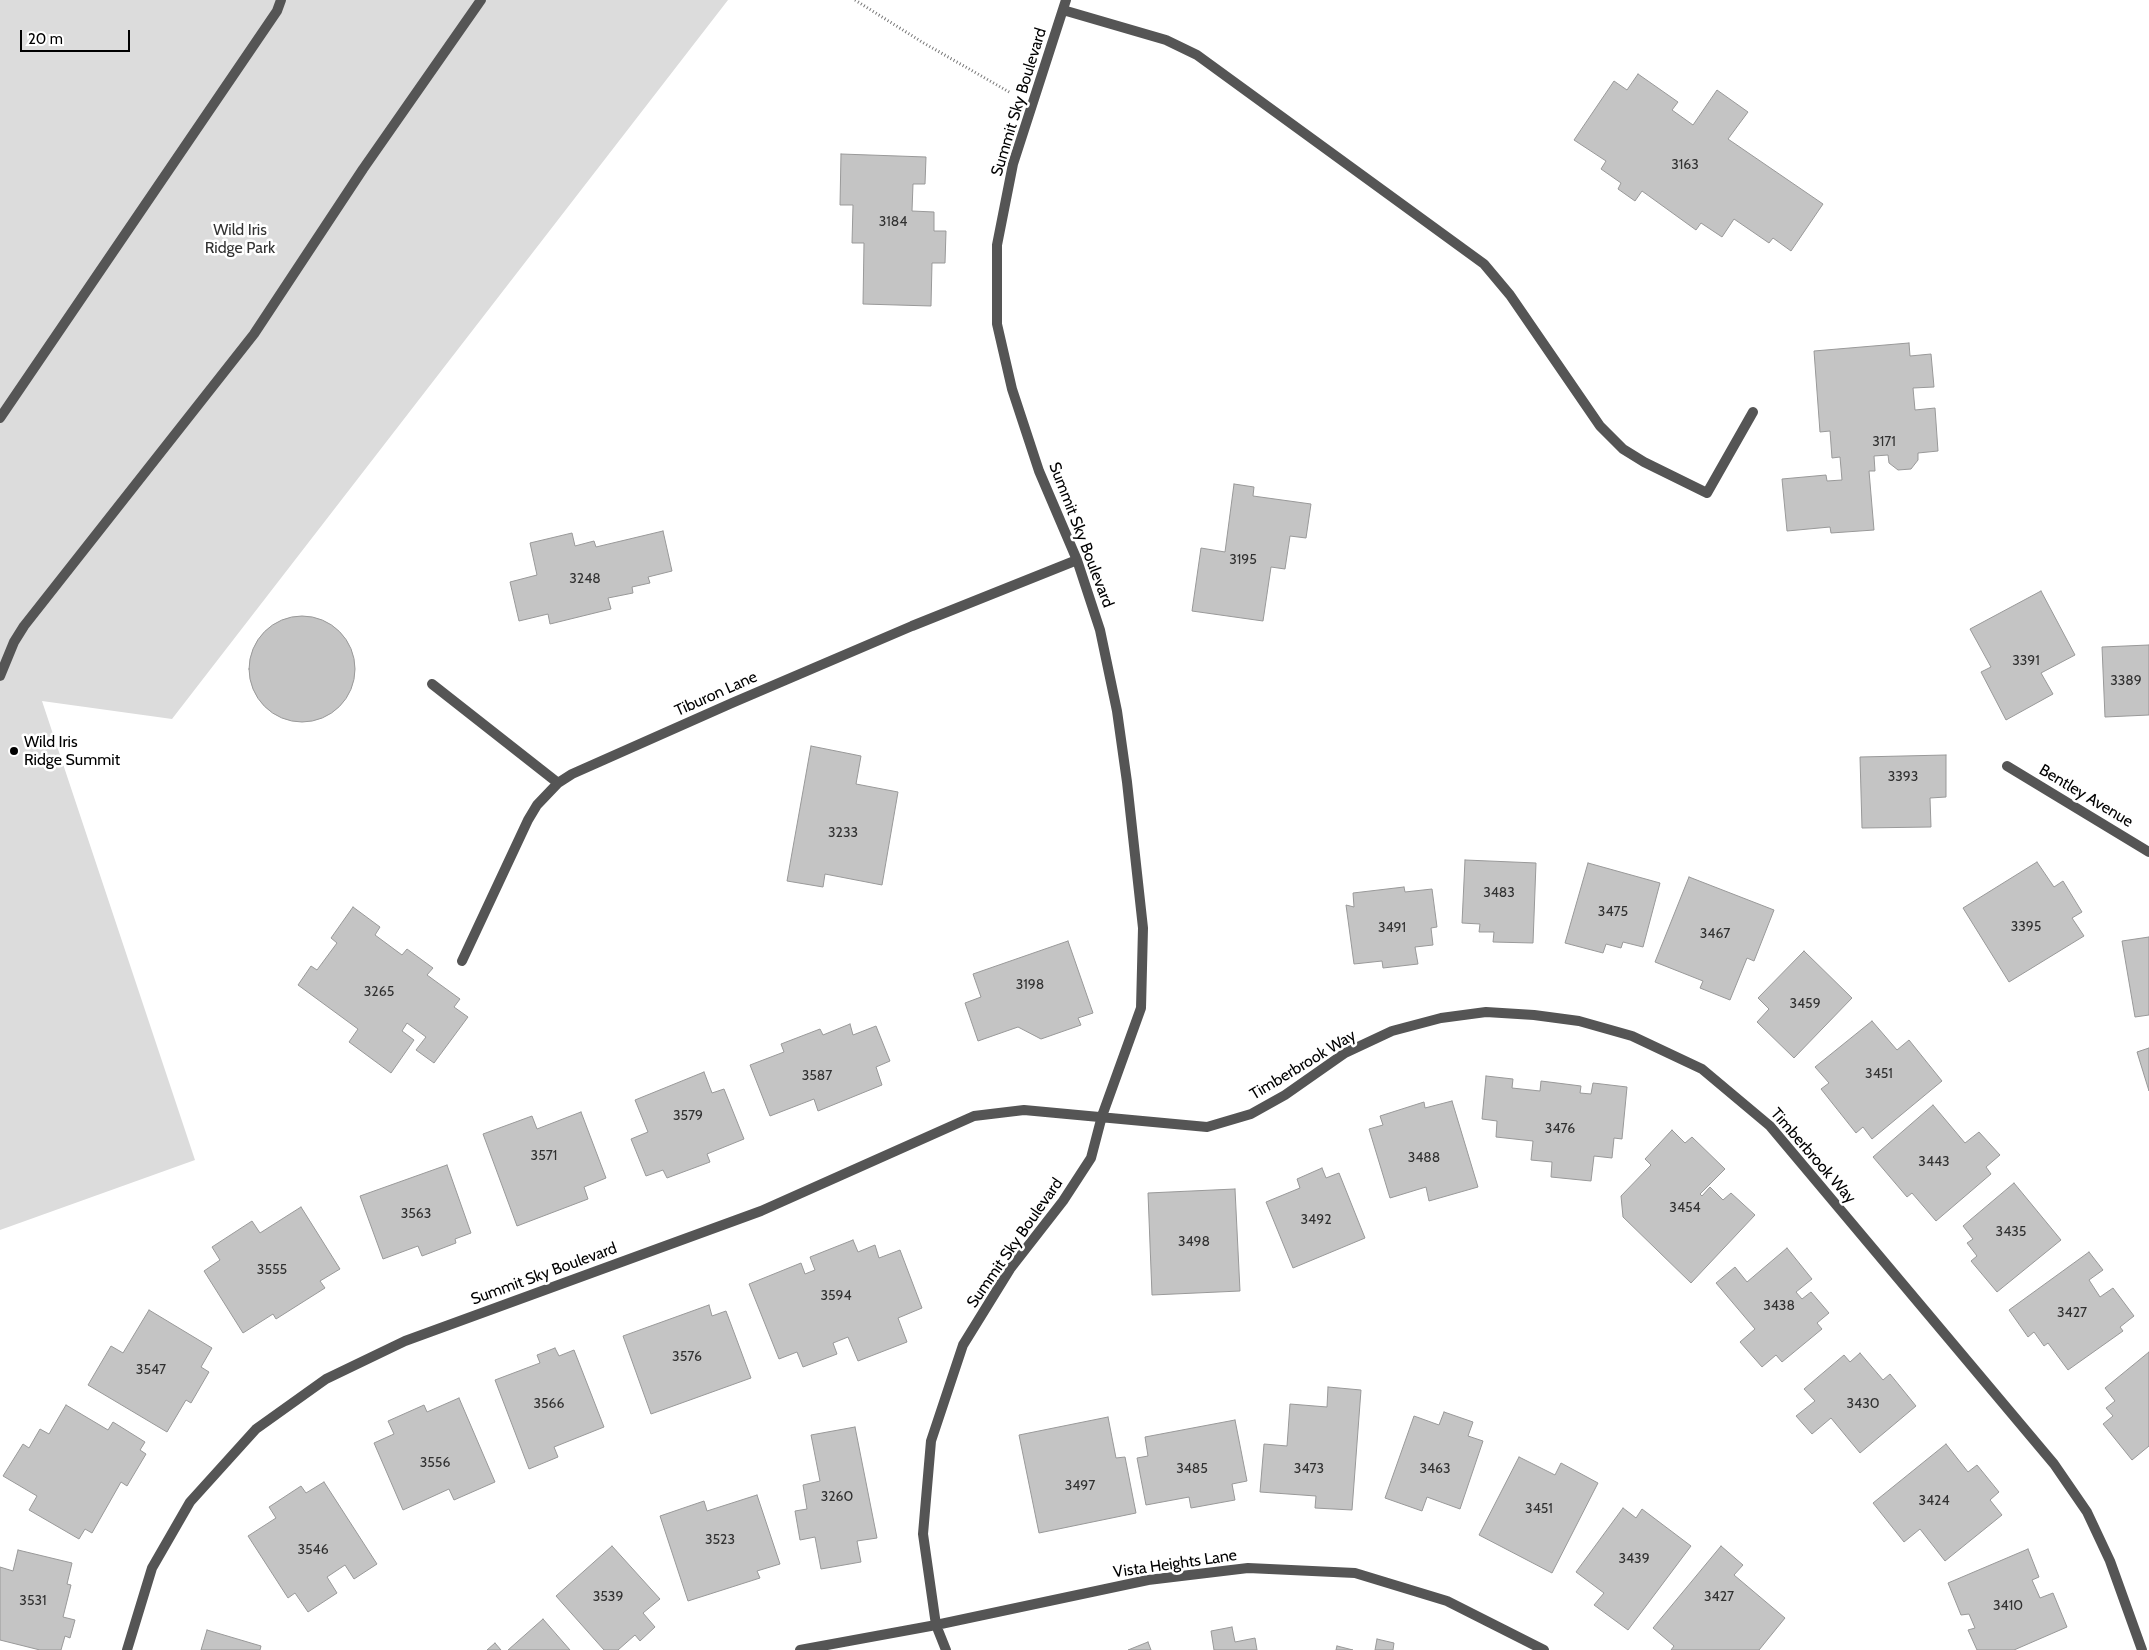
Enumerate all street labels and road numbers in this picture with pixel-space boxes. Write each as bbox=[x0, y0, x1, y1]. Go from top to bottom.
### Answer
street label: Summit Sky Boulevard bbox=[987, 26, 1051, 178]
street label: Summit Sky Boulevard bbox=[1044, 460, 1118, 610]
street label: Tiburon Lane bbox=[672, 667, 760, 721]
street label: Bentley Avenue bbox=[2036, 760, 2136, 832]
street label: Timberbrook Way bbox=[1247, 1026, 1359, 1104]
street label: Timberbrook Way bbox=[1766, 1104, 1860, 1208]
street label: Summit Sky Boulevard bbox=[963, 1174, 1067, 1312]
street label: Summit Sky Boulevard bbox=[468, 1239, 620, 1309]
street label: Vista Heights Lane bbox=[1112, 1546, 1238, 1582]

